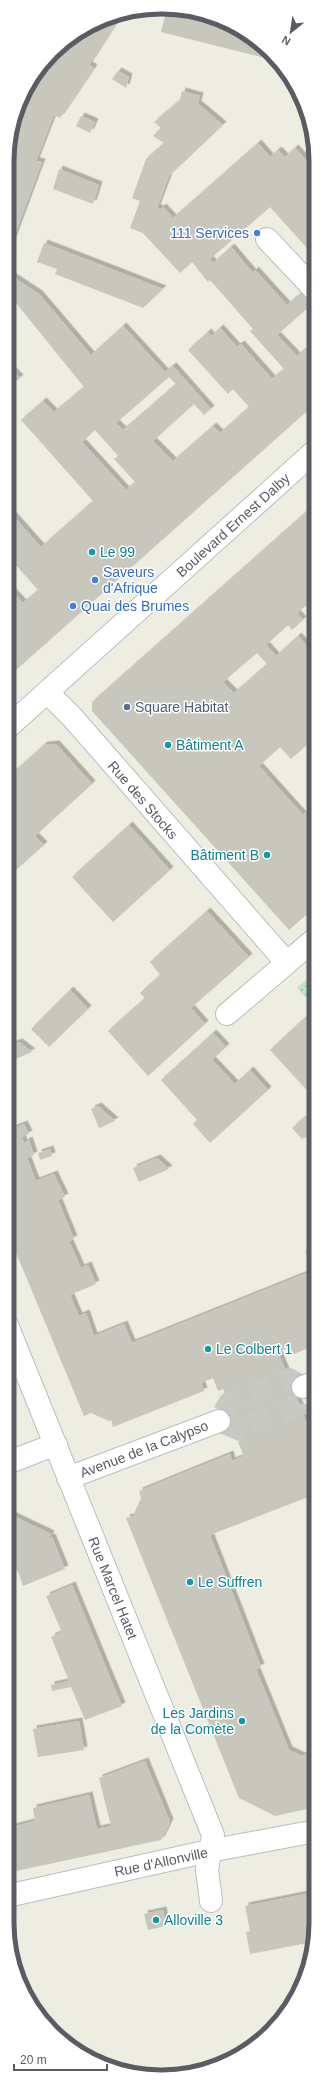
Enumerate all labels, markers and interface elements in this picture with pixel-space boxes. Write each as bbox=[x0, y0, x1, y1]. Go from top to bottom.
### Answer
north arrow bbox=[271, 12, 311, 52]
text: N bbox=[280, 33, 292, 48]
place label: 111 Services bbox=[170, 225, 249, 241]
marker: 111 Services bbox=[252, 228, 262, 238]
street label: Boulevard Ernest Dalby bbox=[173, 470, 293, 580]
place label: Le 99 bbox=[100, 544, 135, 560]
marker: Le 99 bbox=[87, 547, 97, 557]
place label: Saveurs d'Afrique bbox=[103, 564, 158, 596]
marker: Saveurs d'Afrique bbox=[90, 575, 100, 585]
place label: Quai des Brumes bbox=[81, 598, 189, 614]
marker: Quai des Brumes bbox=[68, 601, 78, 611]
place label: Square Habitat bbox=[135, 699, 229, 715]
marker: Square Habitat bbox=[122, 702, 132, 712]
place label: Bâtiment A bbox=[176, 737, 244, 753]
marker: Bâtiment A bbox=[163, 740, 173, 750]
street label: Rue des Stocks bbox=[105, 758, 181, 842]
place label: Bâtiment B bbox=[191, 847, 259, 863]
marker: Bâtiment B bbox=[262, 850, 272, 860]
place label: Le Colbert 1 bbox=[216, 1341, 292, 1357]
marker: Le Colbert 1 bbox=[203, 1344, 213, 1354]
street label: Avenue de la Calypso bbox=[78, 1417, 211, 1481]
street label: Rue Marcel Hatet bbox=[85, 1535, 141, 1642]
place label: Le Suffren bbox=[198, 1574, 262, 1590]
marker: Le Suffren bbox=[185, 1577, 195, 1587]
place label: Les Jardins de la Comète bbox=[151, 1705, 234, 1737]
marker: Les Jardins de la Comète bbox=[237, 1716, 247, 1726]
street label: Rue d'Allonville bbox=[113, 1844, 209, 1880]
place label: Alloville 3 bbox=[164, 1912, 223, 1928]
marker: Alloville 3 bbox=[151, 1915, 161, 1925]
scale bar bbox=[14, 2046, 107, 2072]
text: 20 m bbox=[20, 2053, 47, 2067]

